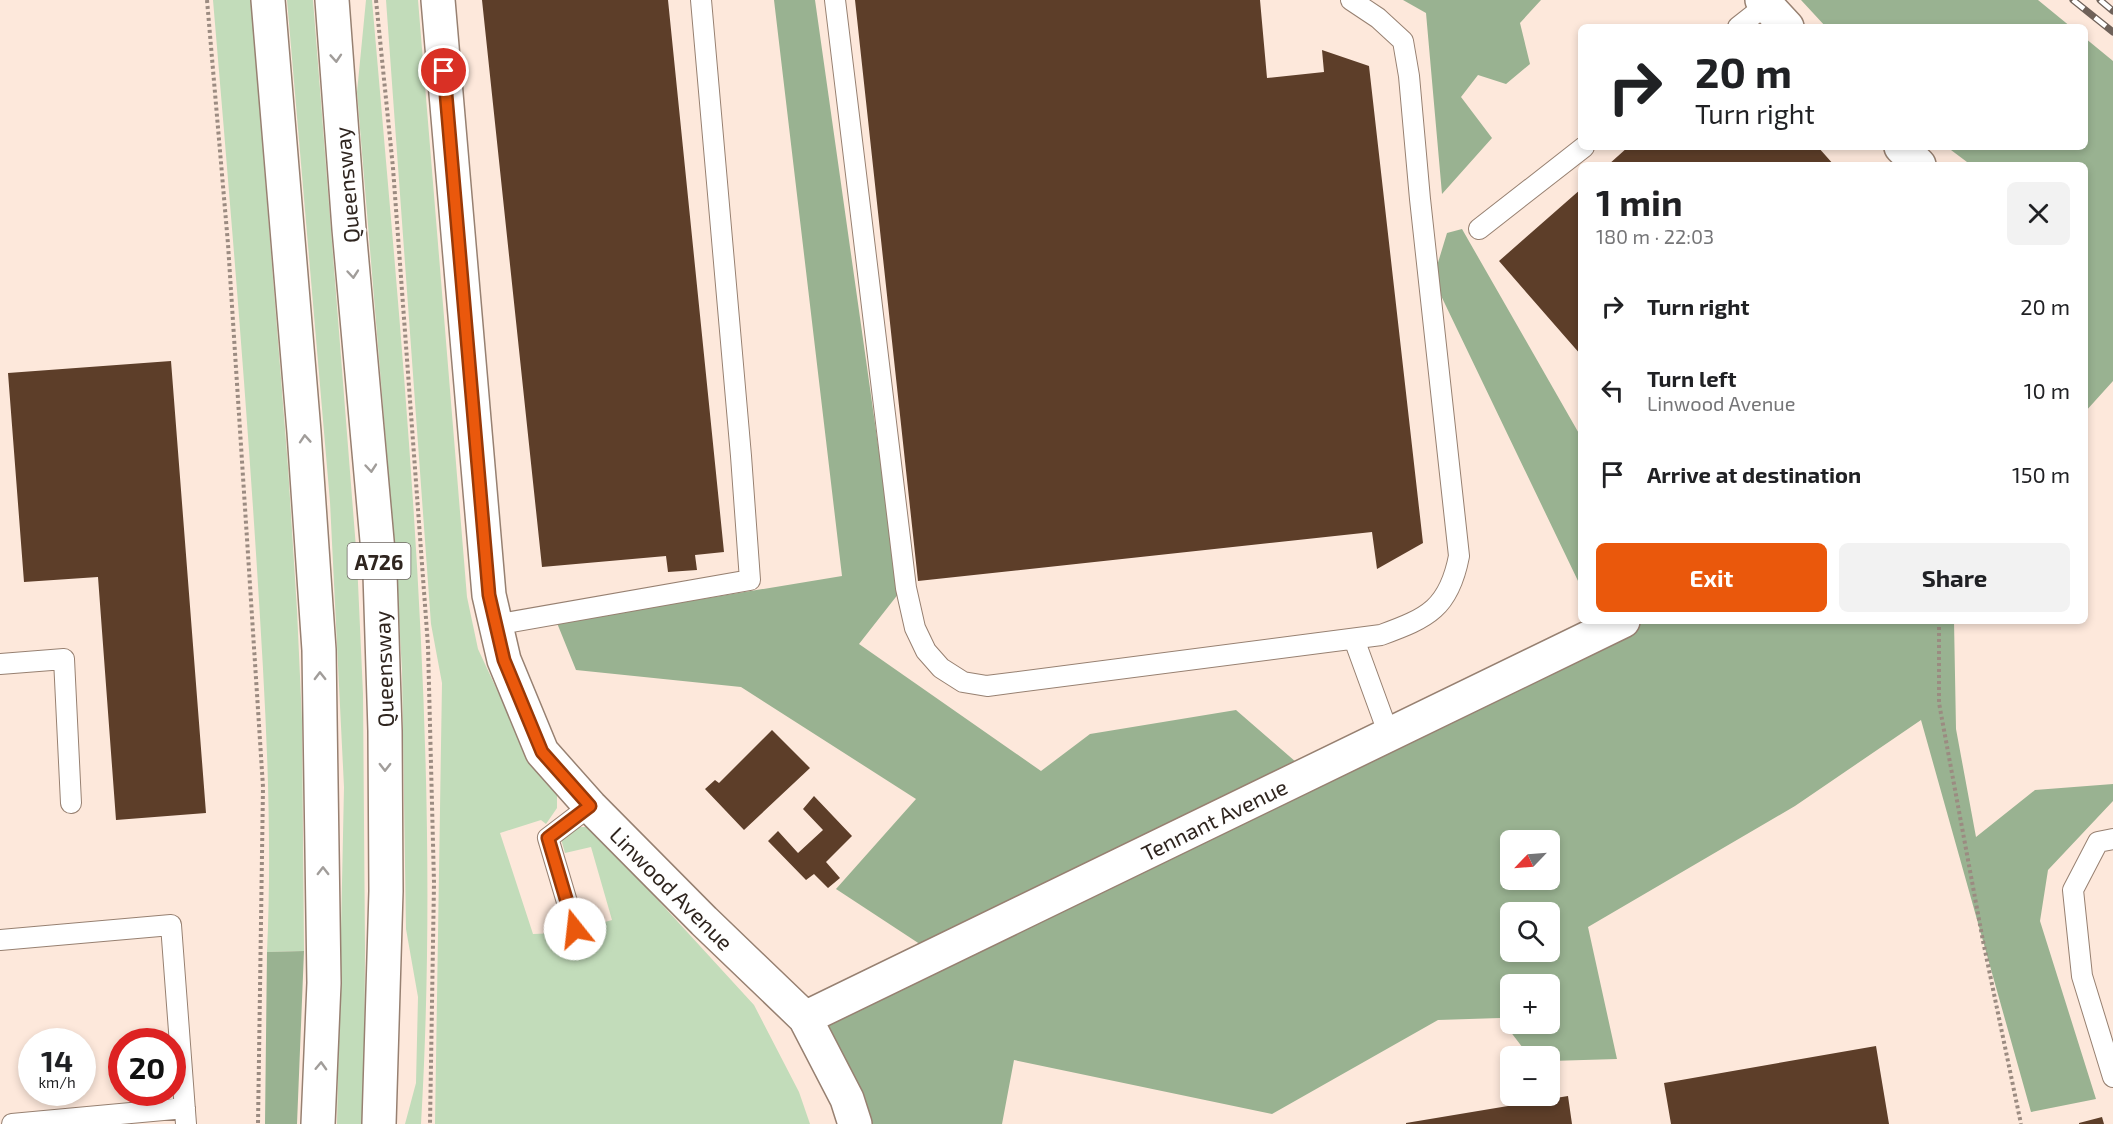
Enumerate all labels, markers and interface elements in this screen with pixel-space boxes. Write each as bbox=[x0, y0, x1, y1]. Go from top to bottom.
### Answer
pin bbox=[418, 45, 469, 96]
text: 20 m bbox=[1695, 46, 1792, 96]
icon: right bbox=[1596, 48, 1674, 126]
one-way arrow bbox=[329, 54, 342, 63]
icon: arrive bbox=[427, 54, 460, 87]
text: Turn right bbox=[1695, 97, 1815, 129]
street label: Queensway bbox=[328, 125, 365, 244]
text: 1 min bbox=[1596, 180, 1683, 223]
button: close bbox=[2007, 182, 2070, 245]
text: 180 m · 22:03 bbox=[1596, 224, 1714, 248]
one-way arrow bbox=[346, 269, 359, 278]
icon: right bbox=[1596, 290, 1629, 323]
text: Turn right bbox=[1647, 293, 1749, 319]
text: 20 m bbox=[2020, 293, 2070, 319]
text: Turn left bbox=[1647, 365, 1736, 391]
icon: left bbox=[1596, 374, 1629, 407]
text: 10 m bbox=[2024, 377, 2070, 403]
text: Linwood Avenue bbox=[1647, 391, 1795, 415]
one-way arrow bbox=[298, 435, 311, 444]
icon: arrive bbox=[1596, 458, 1629, 491]
text: Arrive at destination bbox=[1647, 461, 1861, 487]
text: 150 m bbox=[2012, 461, 2070, 487]
one-way arrow bbox=[364, 463, 377, 472]
road number: A726 bbox=[348, 543, 410, 579]
button: Exit bbox=[1596, 543, 1827, 612]
button: Share bbox=[1839, 543, 2070, 612]
street label: Queensway bbox=[368, 610, 399, 728]
one-way arrow bbox=[313, 671, 326, 680]
one-way arrow bbox=[379, 763, 391, 772]
street label: Tennant Avenue bbox=[1137, 772, 1291, 866]
street label: Linwood Avenue bbox=[605, 821, 739, 955]
north arrow bbox=[1500, 830, 1560, 890]
map controls bbox=[1500, 830, 1560, 1106]
one-way arrow bbox=[317, 866, 329, 875]
position arrow bbox=[543, 897, 607, 961]
button: search bbox=[1500, 902, 1560, 962]
button: + bbox=[1500, 974, 1560, 1034]
speed limit sign: 20 bbox=[108, 1028, 186, 1106]
text: 14 bbox=[41, 1042, 73, 1078]
button: − bbox=[1500, 1046, 1560, 1106]
one-way arrow bbox=[315, 1061, 327, 1070]
text: km/h bbox=[38, 1073, 76, 1091]

